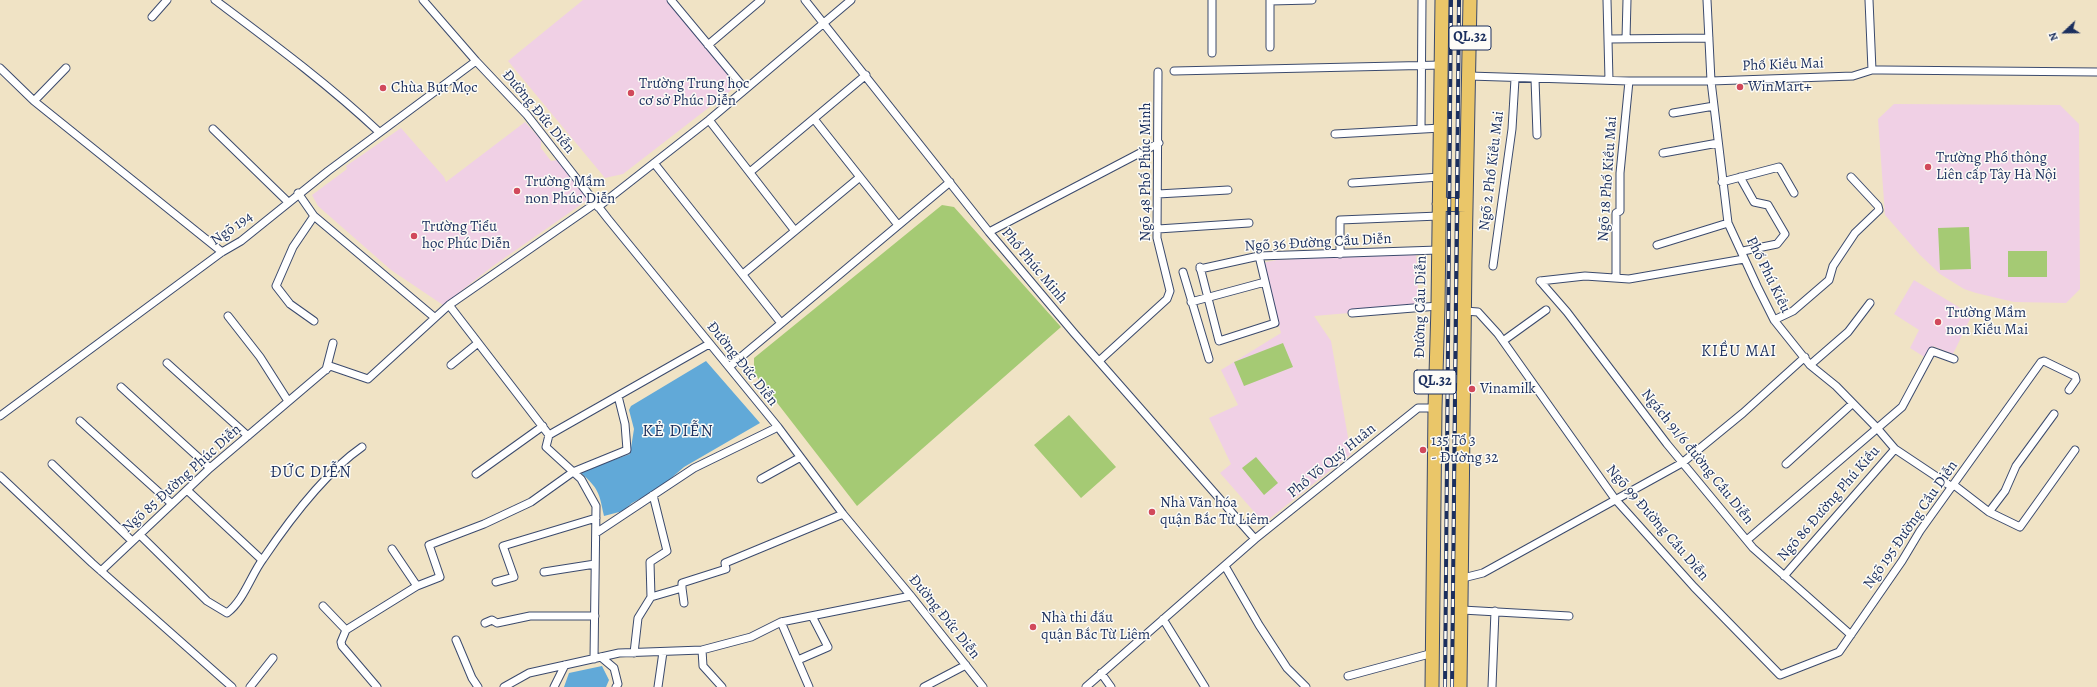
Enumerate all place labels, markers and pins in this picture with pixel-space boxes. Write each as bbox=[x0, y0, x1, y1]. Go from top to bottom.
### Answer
place label: Trường Trung học cơ sở Phúc Diễn bbox=[639, 75, 749, 110]
place label: WinMart+ bbox=[1748, 78, 1812, 96]
place label: Chùa Bụt Mọc bbox=[391, 79, 478, 97]
marker: WinMart+ bbox=[1735, 82, 1745, 92]
marker: Chùa Bụt Mọc bbox=[378, 83, 388, 93]
marker: Trường Trung học cơ sở Phúc Diễn bbox=[626, 88, 636, 98]
place label: Trường Phổ thông Liên cấp Tây Hà Nội bbox=[1936, 149, 2057, 184]
marker: Trường Phổ thông Liên cấp Tây Hà Nội bbox=[1923, 162, 1933, 172]
place label: Trường Mầm non Phúc Diễn bbox=[525, 173, 615, 208]
marker: Trường Mầm non Phúc Diễn bbox=[512, 186, 522, 196]
place label: Trường Tiểu học Phúc Diễn bbox=[422, 218, 510, 253]
marker: Trường Tiểu học Phúc Diễn bbox=[409, 231, 419, 241]
place label: Trường Mầm non Kiều Mai bbox=[1946, 304, 2028, 339]
marker: Trường Mầm non Kiều Mai bbox=[1933, 317, 1943, 327]
place label: Vinamilk bbox=[1480, 380, 1536, 398]
marker: Vinamilk bbox=[1467, 384, 1477, 394]
place label: 135 Tổ 3 - Đường 32 bbox=[1431, 432, 1498, 467]
marker: 135 Tổ 3 - Đường 32 bbox=[1418, 445, 1428, 455]
place label: Nhà Văn hóa quận Bắc Từ Liêm bbox=[1160, 494, 1269, 529]
marker: Nhà Văn hóa quận Bắc Từ Liêm bbox=[1147, 507, 1157, 517]
place label: Nhà thi đấu quận Bắc Từ Liêm bbox=[1041, 609, 1150, 644]
marker: Nhà thi đấu quận Bắc Từ Liêm bbox=[1028, 622, 1038, 632]

